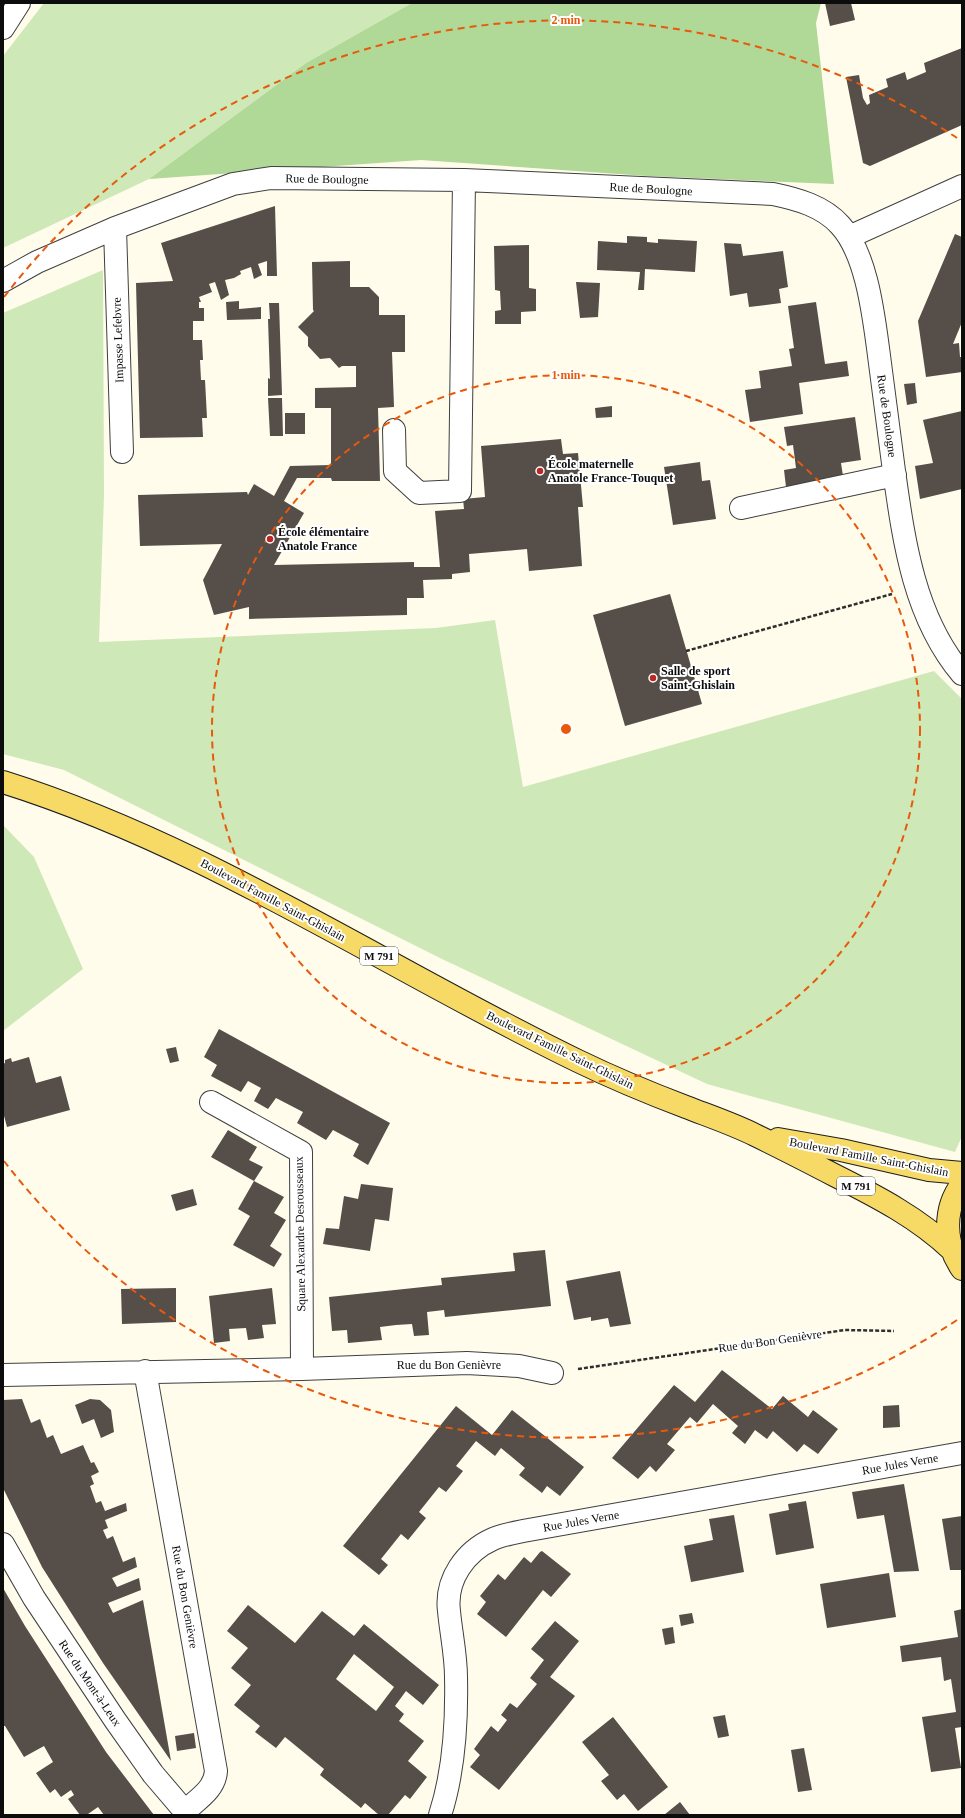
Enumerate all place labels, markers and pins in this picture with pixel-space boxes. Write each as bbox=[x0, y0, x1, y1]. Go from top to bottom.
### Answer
place label: École maternelle Anatole France-Touquet bbox=[548, 457, 673, 485]
marker: École maternelle Anatole France-Touquet bbox=[535, 466, 545, 476]
place label: École élémentaire Anatole France bbox=[278, 525, 369, 553]
marker: École élémentaire Anatole France bbox=[265, 534, 275, 544]
place label: Salle de sport Saint-Ghislain bbox=[661, 664, 735, 692]
marker: Salle de sport Saint-Ghislain bbox=[648, 673, 658, 683]
centre of rings bbox=[559, 722, 573, 736]

